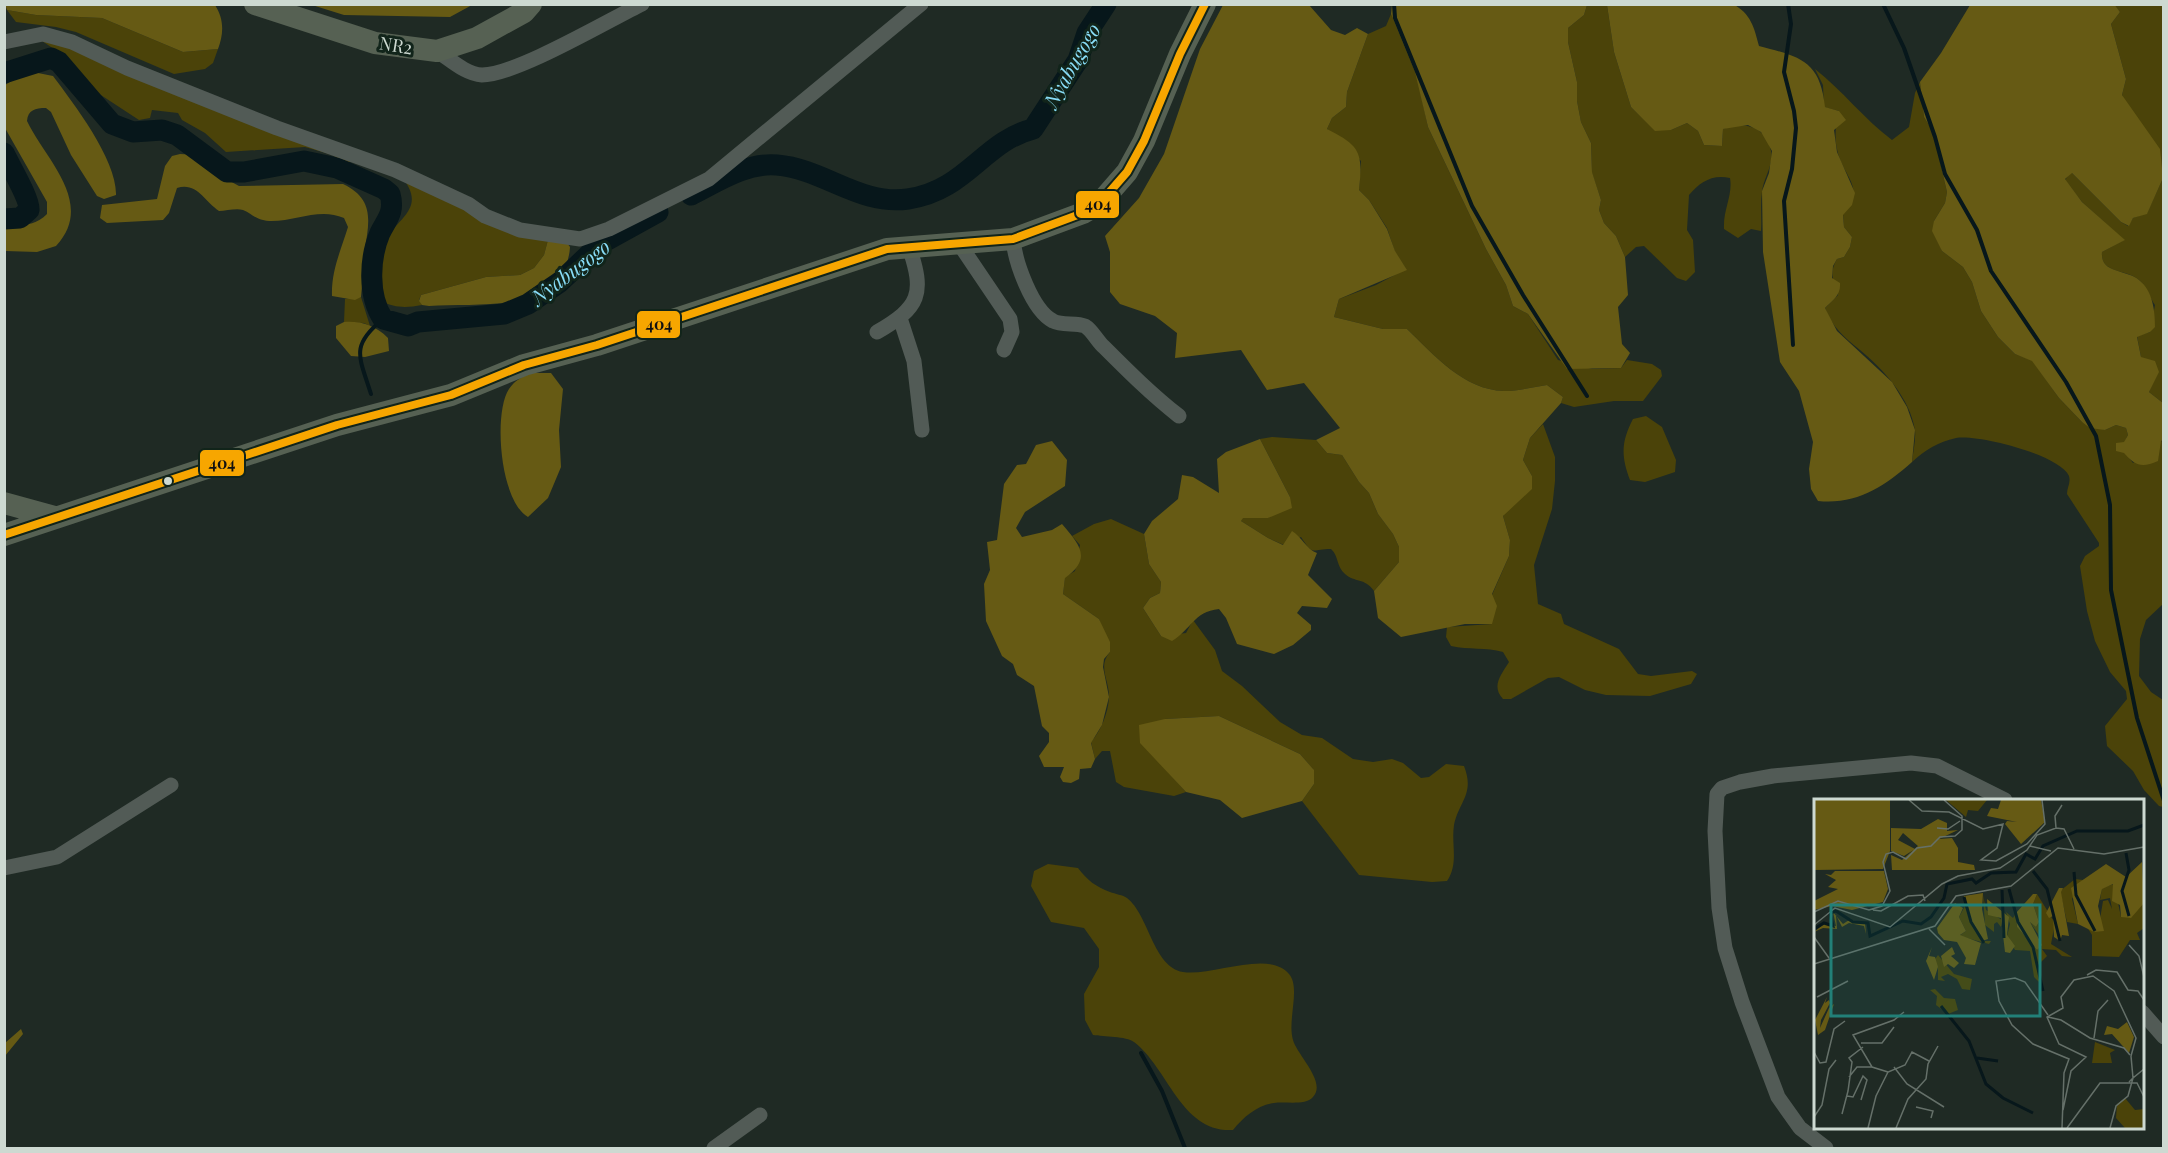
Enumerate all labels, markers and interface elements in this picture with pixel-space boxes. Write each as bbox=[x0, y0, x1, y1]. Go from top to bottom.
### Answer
water label: Nyabugogo bbox=[1035, 18, 1106, 114]
street label: NR2 bbox=[378, 31, 414, 59]
line badge: 404 bbox=[1075, 190, 1120, 219]
text: 404 bbox=[1084, 193, 1112, 214]
water label: Nyabugogo bbox=[523, 232, 615, 311]
line badge: 404 bbox=[636, 310, 681, 339]
text: 404 bbox=[645, 313, 673, 334]
line badge: 404 bbox=[199, 449, 245, 477]
text: 404 bbox=[208, 452, 236, 473]
unlabelled marker bbox=[162, 475, 174, 487]
inset map bbox=[1814, 799, 2144, 1129]

